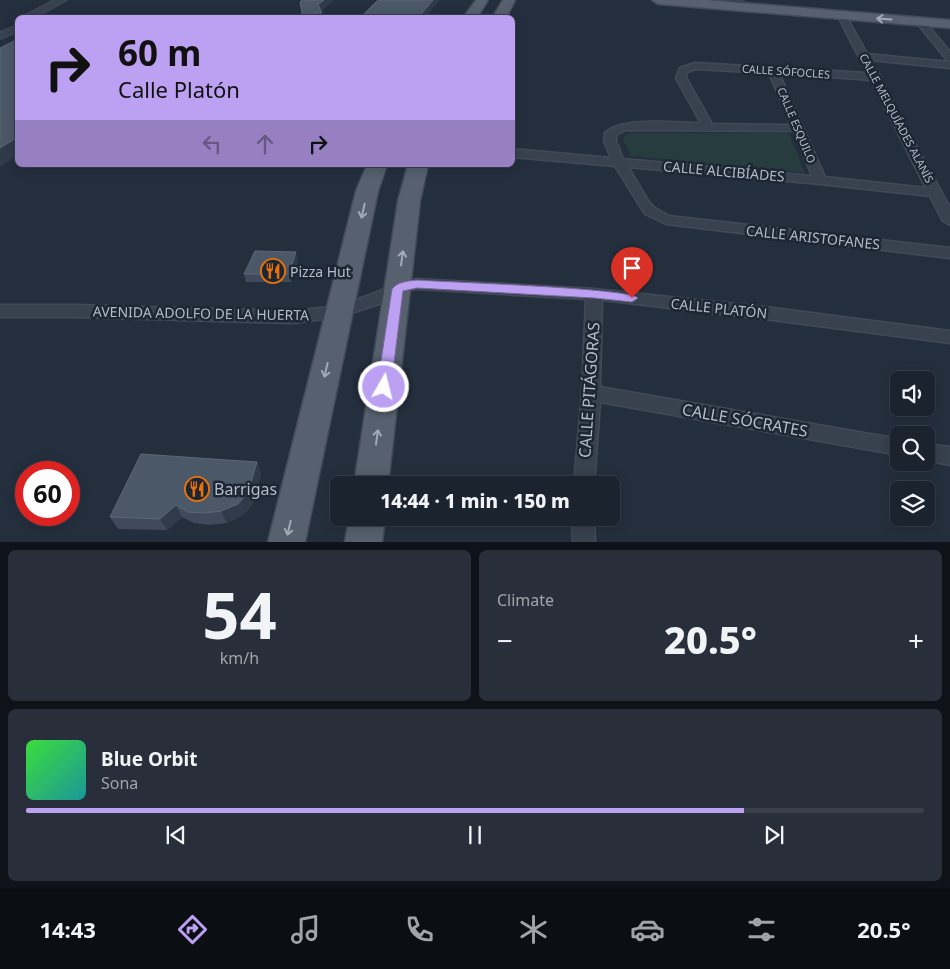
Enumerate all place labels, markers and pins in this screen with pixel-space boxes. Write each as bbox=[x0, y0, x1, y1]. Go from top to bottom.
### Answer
pin bbox=[611, 247, 653, 298]
restaurant icon: Pizza Hut bbox=[260, 258, 286, 284]
place label: Pizza Hut bbox=[290, 262, 351, 281]
restaurant icon: Barrigas bbox=[184, 476, 210, 502]
place label: Barrigas bbox=[214, 478, 277, 500]

